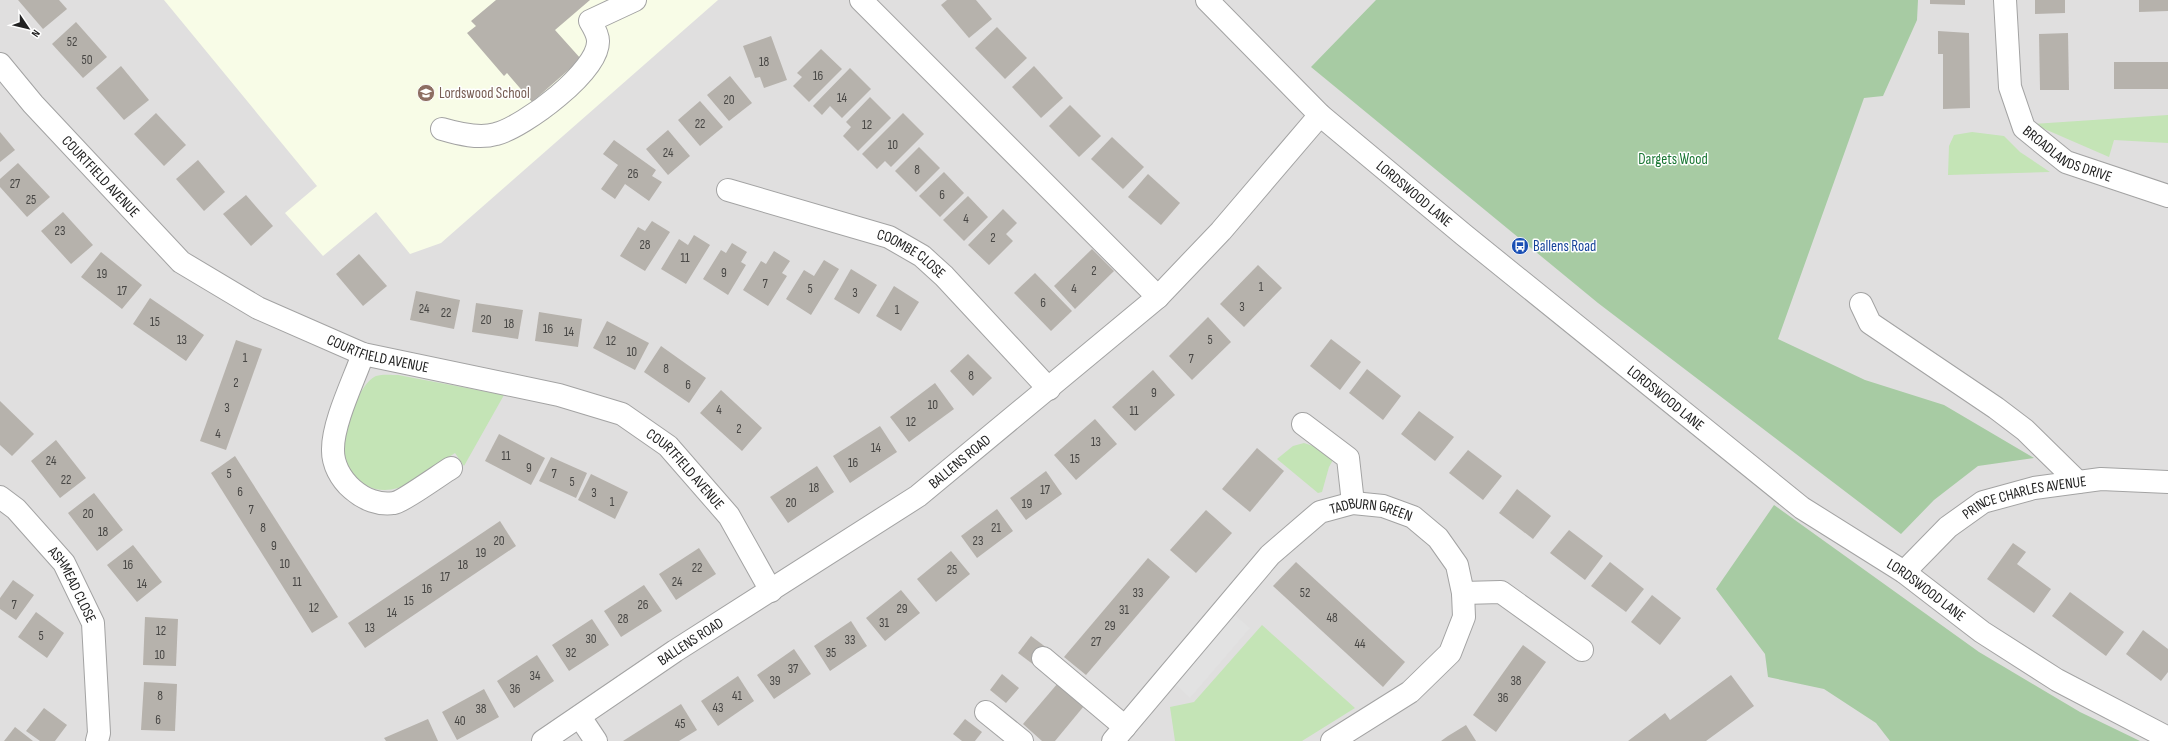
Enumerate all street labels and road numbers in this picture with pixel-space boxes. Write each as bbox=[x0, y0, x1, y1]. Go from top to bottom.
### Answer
street label: BROADLANDS DRIVE bbox=[2019, 122, 2114, 187]
street label: COURTFIELD AVENUE bbox=[57, 132, 143, 222]
street label: LORDSWOOD LANE bbox=[1372, 157, 1456, 231]
street label: COOMBE CLOSE bbox=[875, 225, 949, 283]
street label: COURTFIELD AVENUE bbox=[324, 330, 431, 378]
street label: LORDSWOOD LANE bbox=[1623, 362, 1708, 435]
street label: COURTFIELD AVENUE bbox=[642, 425, 728, 514]
street label: BALLENS ROAD bbox=[925, 431, 995, 493]
street label: PRINCE CHARLES AVENUE bbox=[1959, 472, 2087, 524]
street label: TADBURN GREEN bbox=[1327, 494, 1415, 526]
street label: ASHMEAD CLOSE bbox=[43, 542, 100, 626]
street label: LORDSWOOD LANE bbox=[1883, 555, 1969, 626]
street label: BALLENS ROAD bbox=[654, 613, 727, 670]

